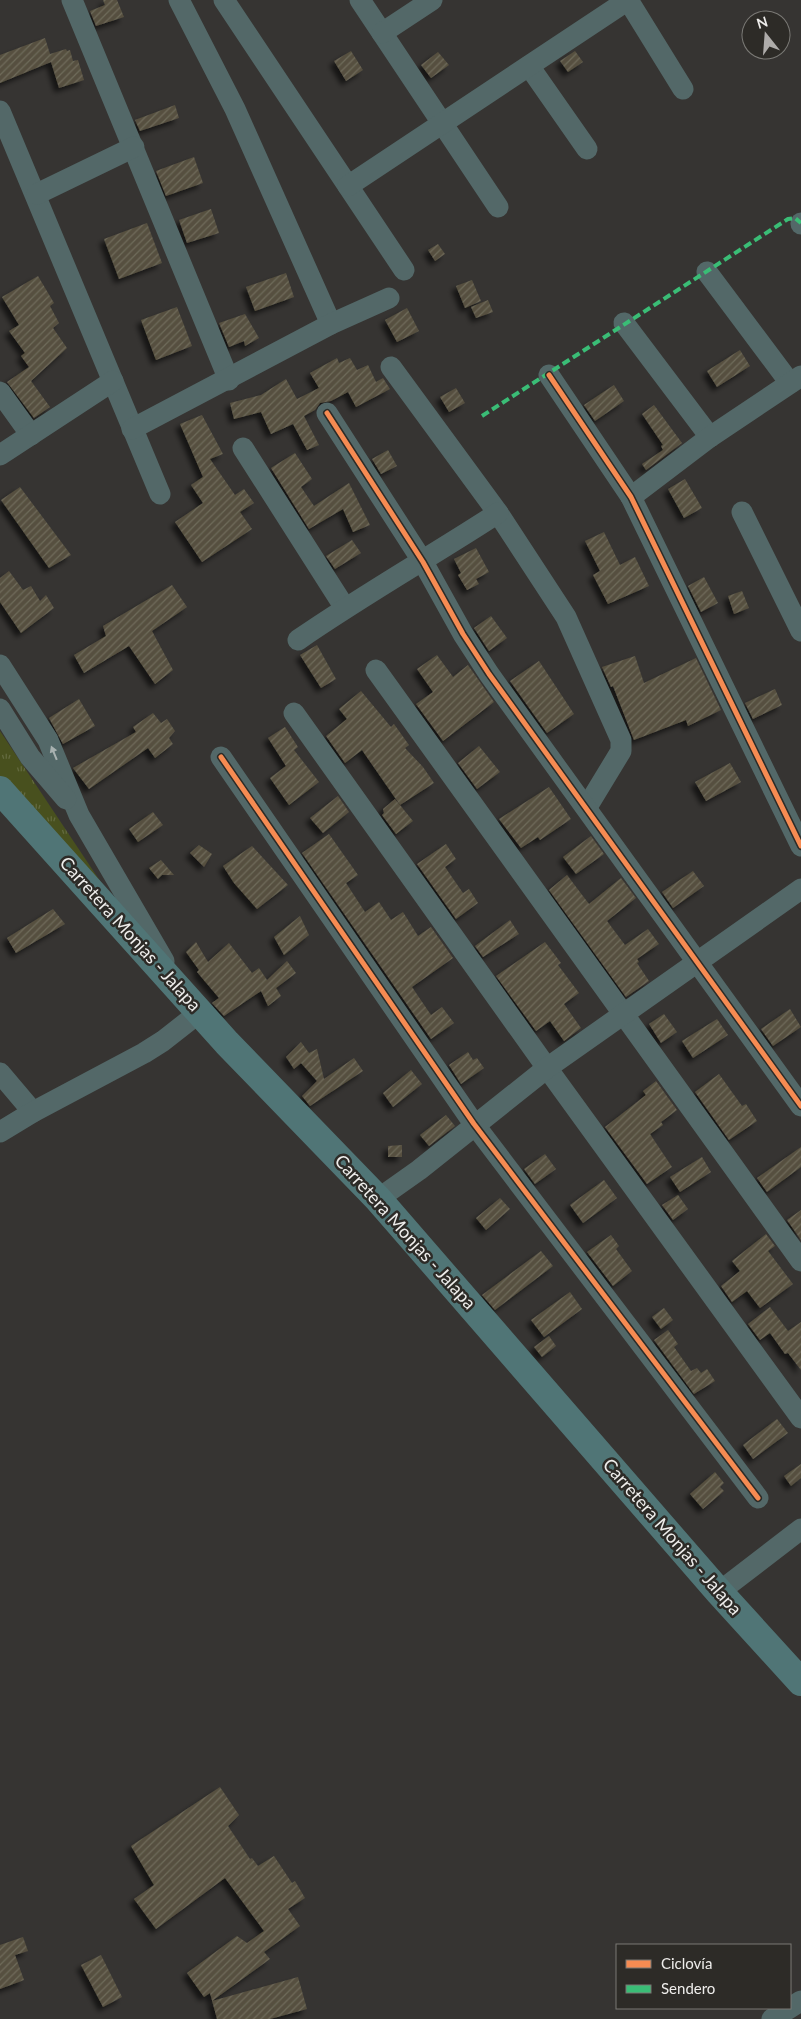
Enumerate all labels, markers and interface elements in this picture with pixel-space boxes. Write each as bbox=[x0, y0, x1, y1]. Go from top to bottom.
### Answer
north arrow bbox=[741, 10, 791, 60]
text: N bbox=[754, 12, 770, 32]
one-way arrow bbox=[49, 746, 57, 760]
street label: Carretera Monjas - Jalapa bbox=[55, 851, 206, 1015]
street label: Carretera Monjas - Jalapa bbox=[330, 1149, 481, 1313]
street label: Carretera Monjas - Jalapa bbox=[599, 1453, 747, 1619]
legend bbox=[616, 1944, 791, 2009]
text: Ciclovía bbox=[661, 1954, 712, 1972]
text: Sendero bbox=[661, 1979, 715, 1997]

